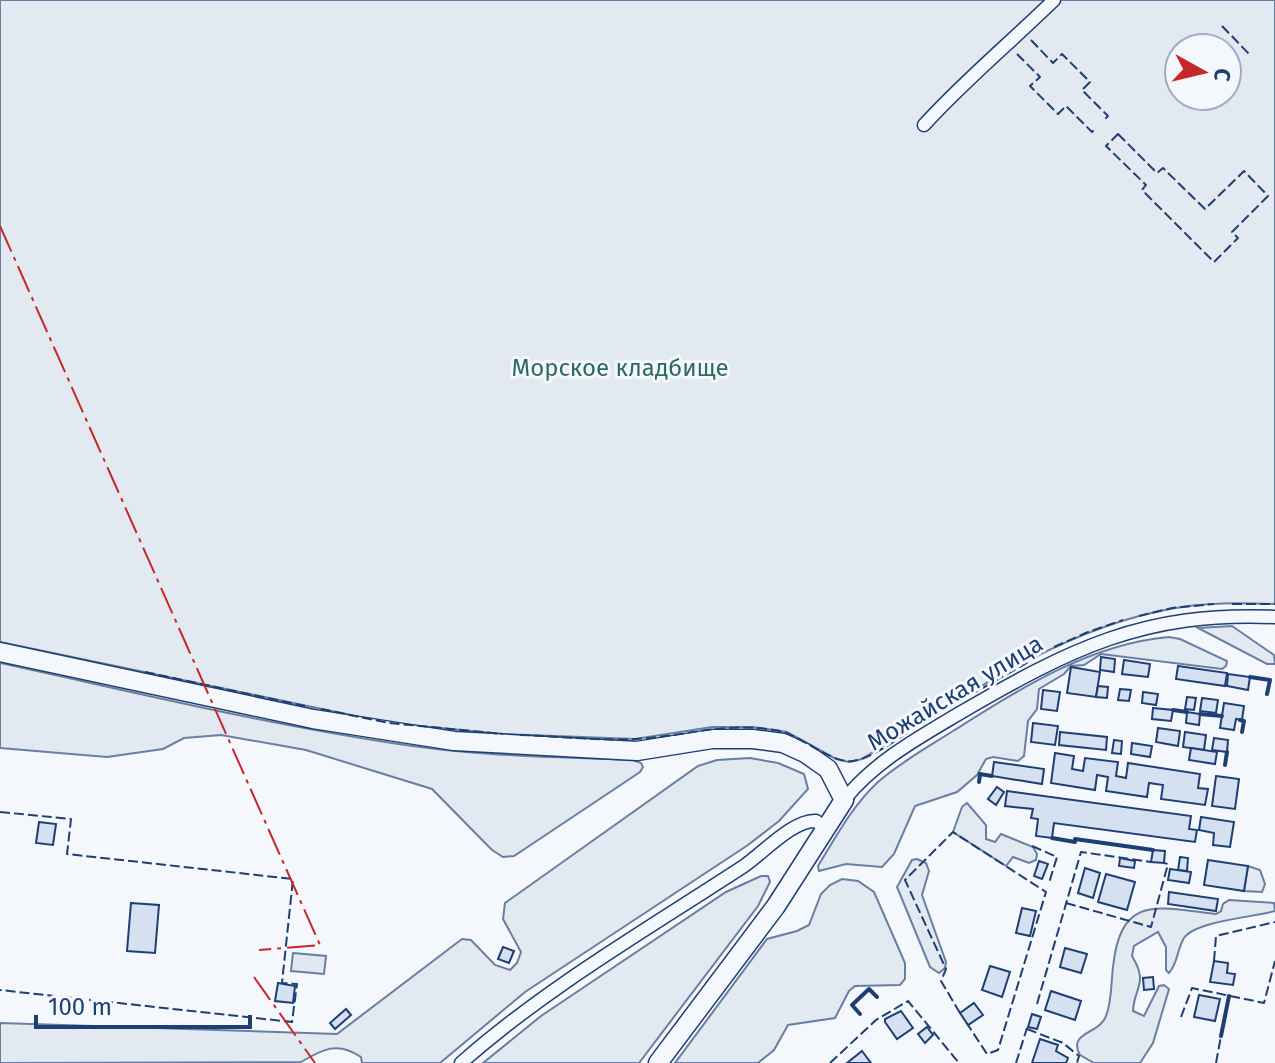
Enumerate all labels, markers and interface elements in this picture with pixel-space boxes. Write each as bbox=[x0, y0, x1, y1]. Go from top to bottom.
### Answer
north arrow bbox=[1163, 32, 1243, 112]
text: С bbox=[1208, 67, 1237, 83]
park label: Морское кладбище bbox=[511, 354, 729, 382]
street label: Можайская улица bbox=[862, 630, 1048, 756]
scale bar bbox=[36, 979, 250, 1029]
text: 100 m bbox=[48, 993, 112, 1021]

